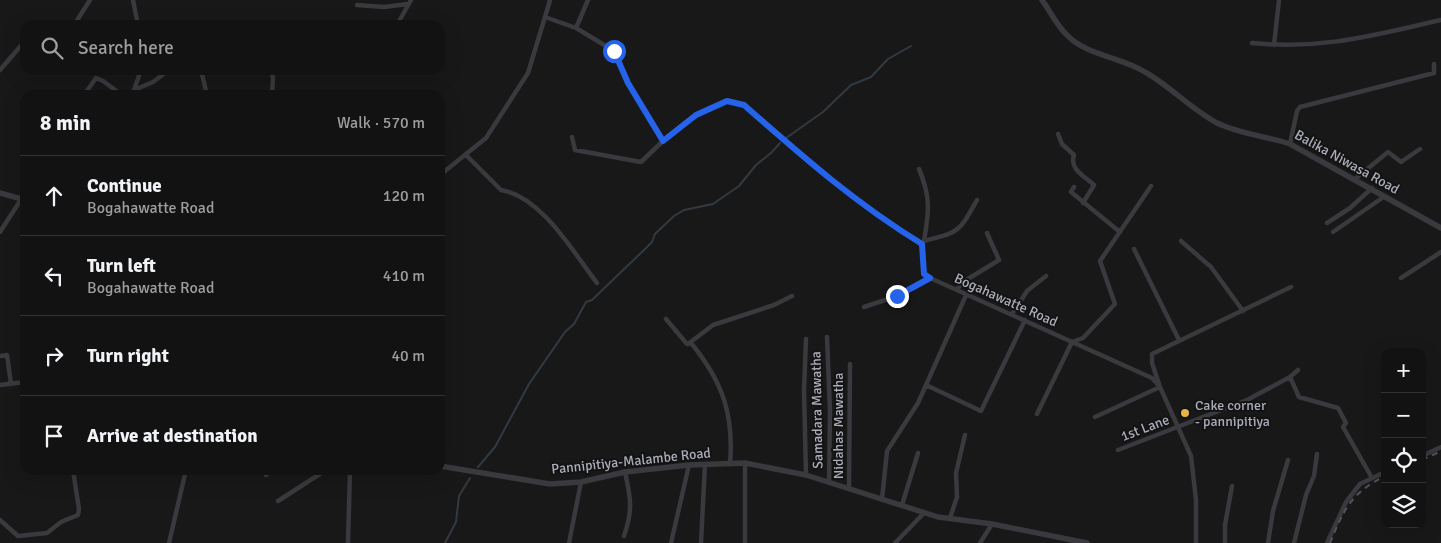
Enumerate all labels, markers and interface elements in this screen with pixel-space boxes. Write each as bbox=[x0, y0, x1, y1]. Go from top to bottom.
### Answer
search box bbox=[20, 20, 445, 75]
icon: search bbox=[38, 34, 66, 62]
text: Search here bbox=[78, 36, 174, 60]
route start bbox=[603, 40, 626, 63]
text: 8 min bbox=[40, 110, 91, 136]
text: Walk · 570 m bbox=[337, 113, 425, 133]
street label: Balika Niwasa Road bbox=[1292, 126, 1402, 198]
text: Continue bbox=[87, 174, 162, 198]
icon: ahead bbox=[40, 182, 68, 210]
text: 120 m bbox=[383, 186, 425, 206]
text: Bogahawatte Road bbox=[87, 198, 214, 218]
text: Turn left bbox=[87, 254, 156, 278]
icon: left bbox=[40, 262, 68, 290]
text: 410 m bbox=[383, 266, 425, 286]
street label: Bogahawatte Road bbox=[952, 270, 1060, 330]
text: Bogahawatte Road bbox=[87, 278, 214, 298]
route end bbox=[886, 285, 909, 308]
icon: right bbox=[40, 342, 68, 370]
text: Turn right bbox=[87, 344, 169, 368]
text: 40 m bbox=[391, 346, 425, 366]
map controls bbox=[1381, 348, 1426, 528]
button: + bbox=[1381, 348, 1426, 393]
street label: Samadara Mawatha bbox=[807, 351, 827, 469]
street label: Nidahas Mawatha bbox=[830, 373, 847, 479]
button: − bbox=[1381, 393, 1426, 438]
place label: Cake corner - pannipitiya bbox=[1195, 397, 1270, 430]
marker: Cake corner - pannipitiya bbox=[1179, 407, 1191, 419]
street label: 1st Lane bbox=[1118, 411, 1172, 445]
icon: arrive bbox=[40, 422, 68, 450]
text: Arrive at destination bbox=[87, 424, 258, 448]
button: locate bbox=[1381, 438, 1426, 483]
street label: Pannipitiya-Malambe Road bbox=[550, 444, 712, 478]
button: layers bbox=[1381, 483, 1426, 528]

